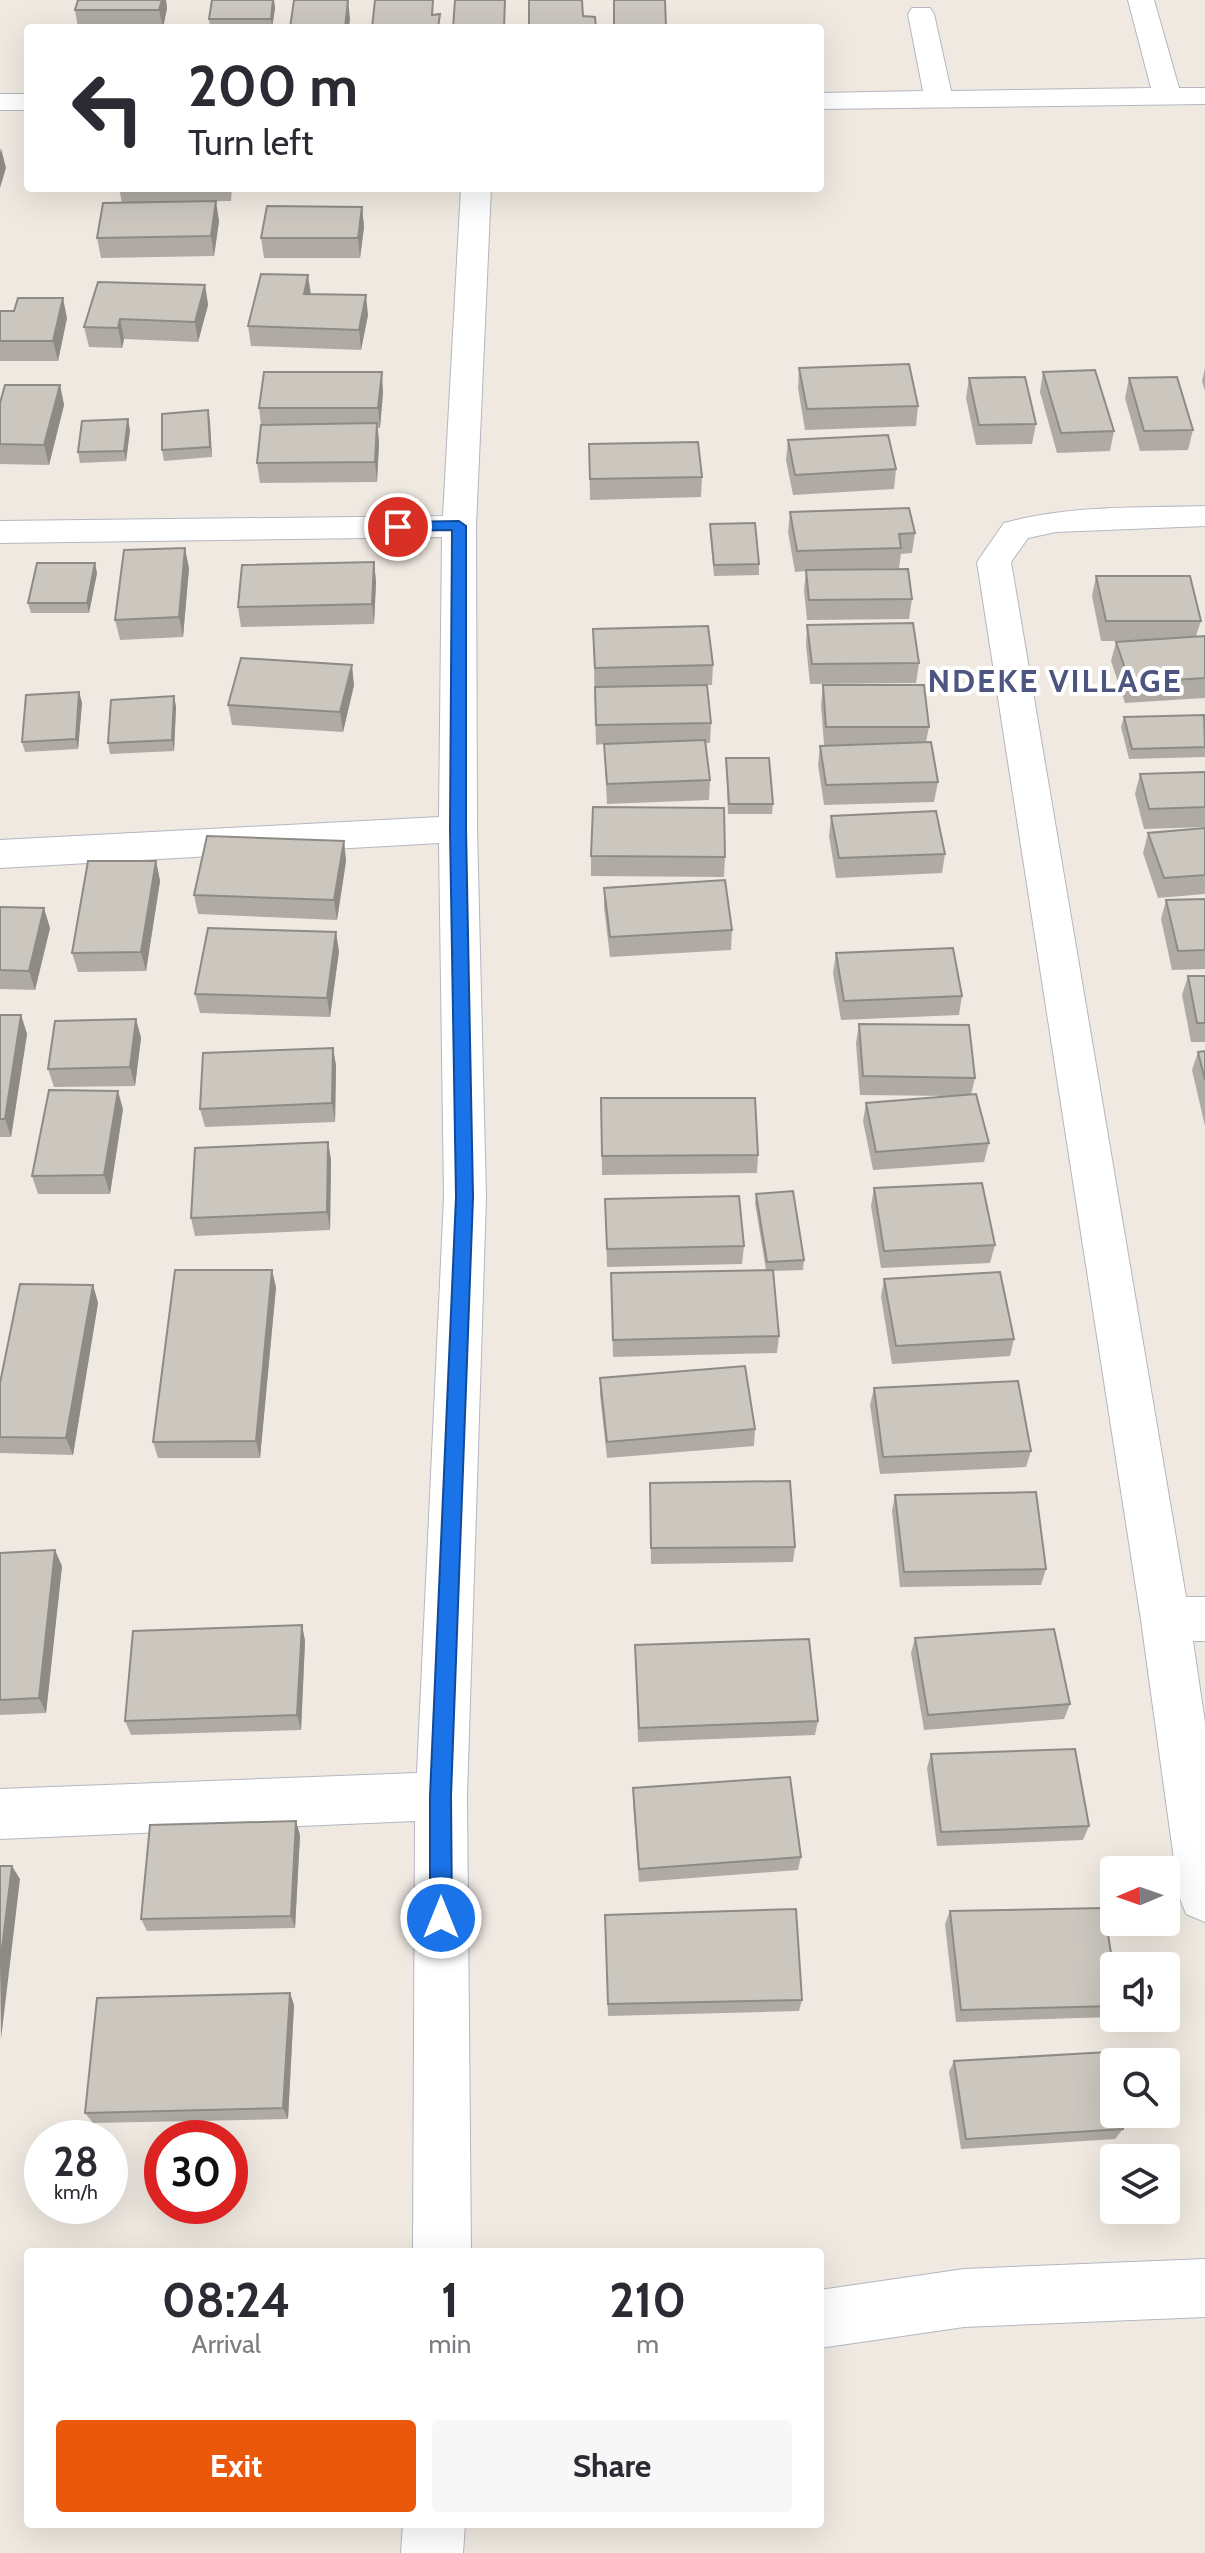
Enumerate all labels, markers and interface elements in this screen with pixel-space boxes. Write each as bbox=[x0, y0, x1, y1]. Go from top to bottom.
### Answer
text: 200 m bbox=[188, 52, 358, 120]
icon: left bbox=[56, 56, 160, 160]
text: Turn left bbox=[188, 120, 313, 164]
pin bbox=[364, 493, 432, 561]
icon: arrive bbox=[376, 505, 420, 549]
district label: NDEKE VILLAGE bbox=[927, 661, 1183, 700]
north arrow bbox=[1100, 1856, 1180, 1936]
map controls bbox=[1100, 1856, 1180, 2224]
position arrow bbox=[399, 1876, 483, 1960]
button: sound bbox=[1100, 1952, 1180, 2032]
button: search bbox=[1100, 2048, 1180, 2128]
speed limit sign: 30 bbox=[144, 2120, 248, 2224]
text: 28 bbox=[53, 2137, 99, 2186]
button: layers bbox=[1100, 2144, 1180, 2224]
text: km/h bbox=[54, 2180, 98, 2204]
text: 08:24 bbox=[162, 2271, 291, 2329]
text: 1 bbox=[441, 2271, 459, 2329]
text: 210 bbox=[609, 2271, 686, 2329]
text: Arrival bbox=[192, 2328, 261, 2360]
text: min bbox=[428, 2328, 471, 2360]
text: m bbox=[636, 2328, 659, 2360]
button: Exit bbox=[56, 2420, 416, 2512]
button: Share bbox=[432, 2420, 792, 2512]

